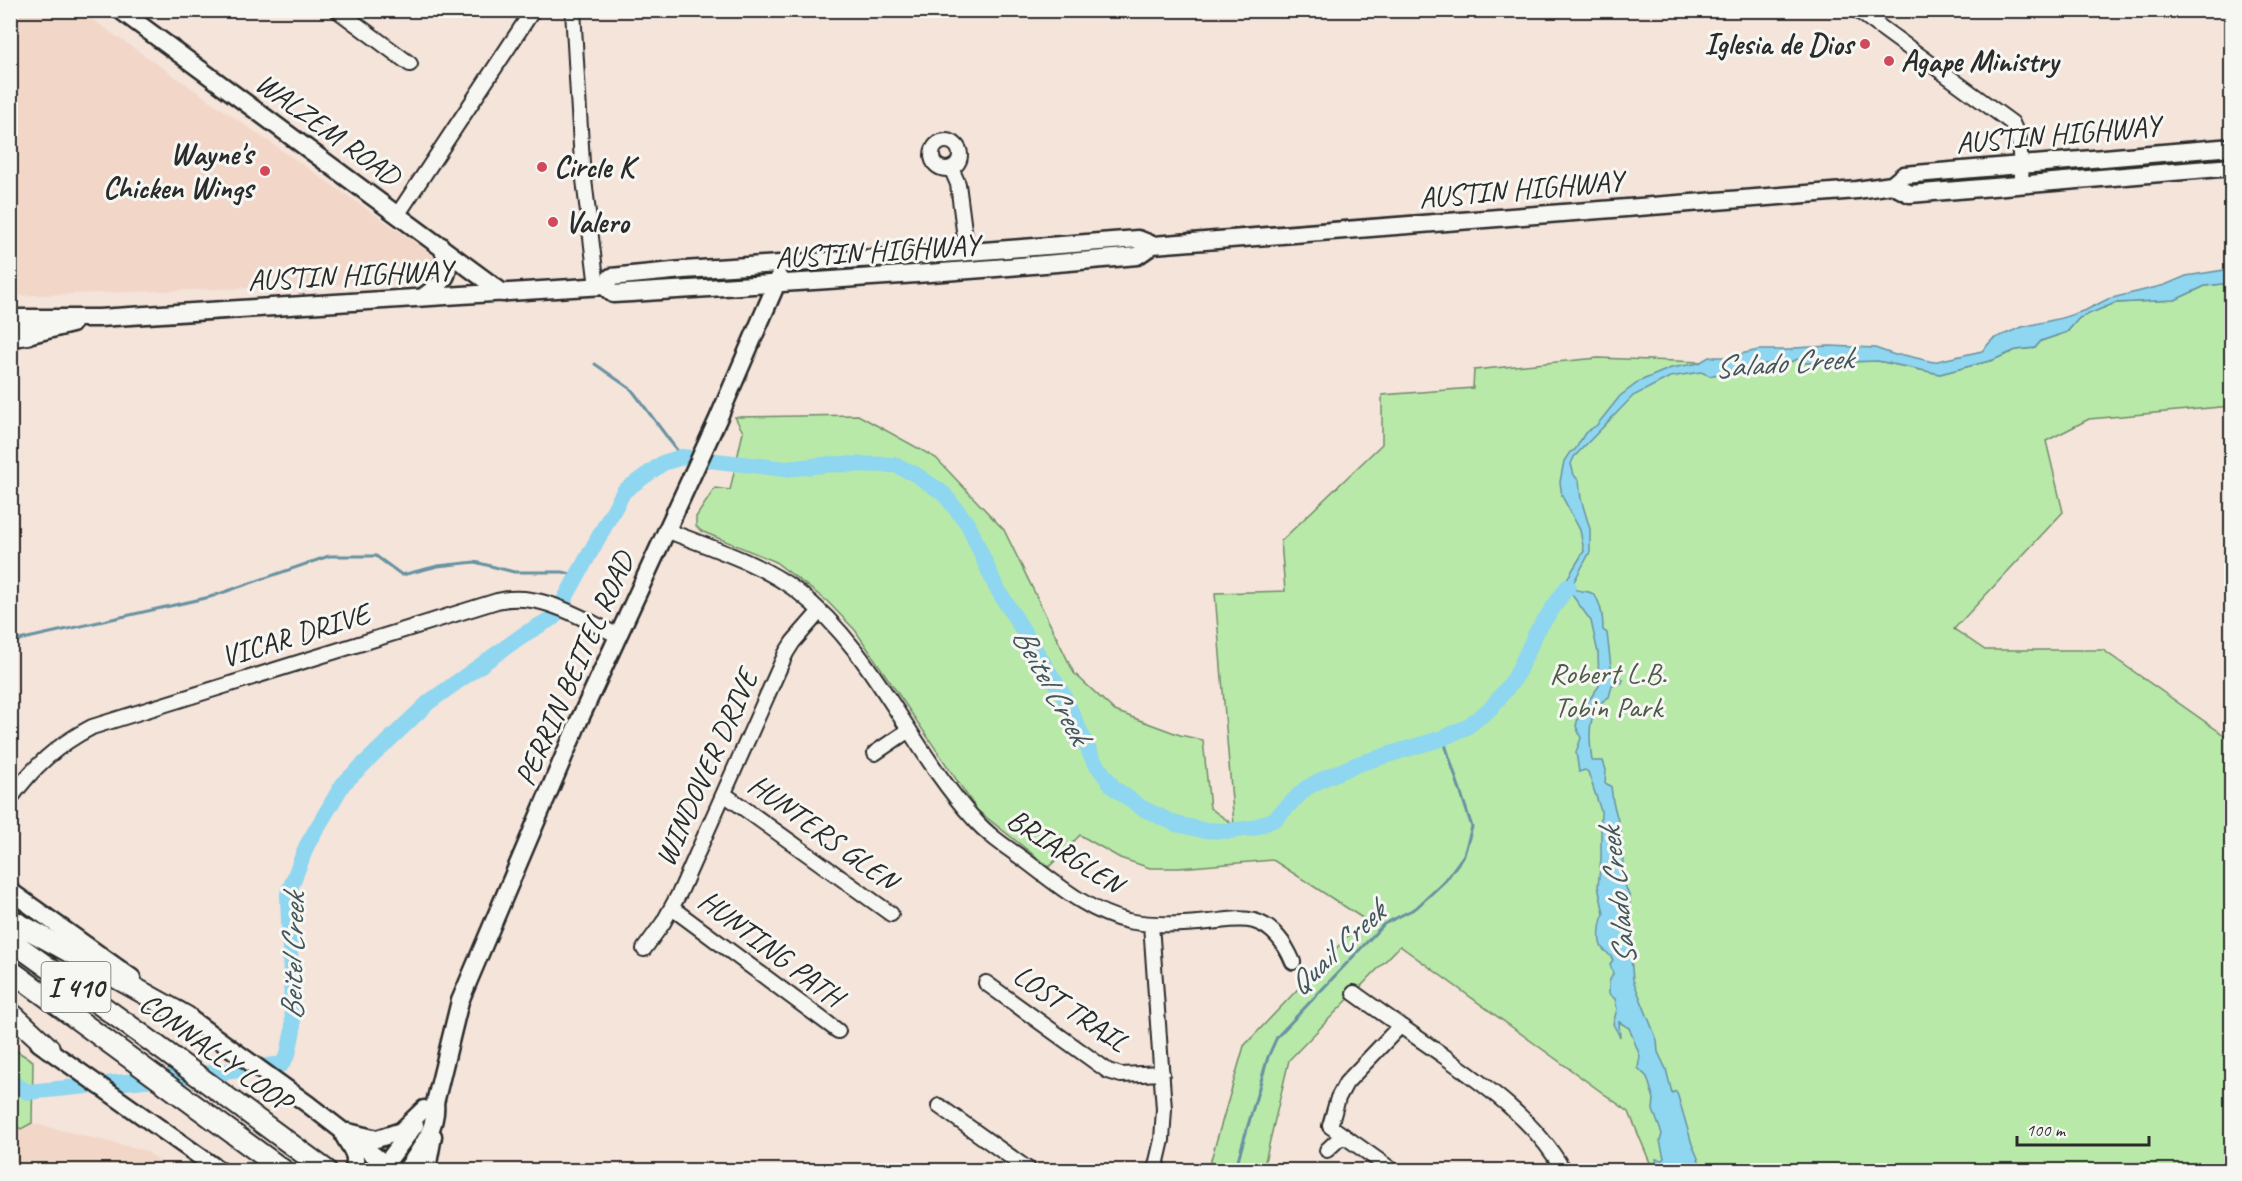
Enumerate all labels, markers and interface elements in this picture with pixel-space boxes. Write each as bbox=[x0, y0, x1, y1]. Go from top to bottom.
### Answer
place label: Iglesia de Dios bbox=[1704, 25, 1856, 63]
marker: Iglesia de Dios bbox=[1858, 37, 1872, 51]
place label: Agape Ministry bbox=[1901, 42, 2061, 80]
marker: Agape Ministry bbox=[1882, 54, 1896, 68]
street label: WALZEM ROAD bbox=[248, 64, 410, 196]
street label: AUSTIN HIGHWAY bbox=[1954, 106, 2167, 162]
place label: Wayne's Chicken Wings bbox=[103, 135, 256, 207]
place label: Circle K bbox=[554, 148, 639, 186]
marker: Circle K bbox=[535, 160, 549, 174]
street label: AUSTIN HIGHWAY bbox=[1417, 161, 1630, 217]
marker: Wayne's Chicken Wings bbox=[258, 164, 272, 178]
place label: Valero bbox=[565, 203, 631, 241]
marker: Valero bbox=[546, 215, 560, 229]
street label: AUSTIN HIGHWAY bbox=[774, 225, 985, 277]
street label: AUSTIN HIGHWAY bbox=[247, 250, 458, 299]
water label: Salado Creek bbox=[1713, 337, 1859, 388]
street label: PERRIN BEITEL ROAD bbox=[506, 544, 644, 792]
street label: VICAR DRIVE bbox=[216, 593, 378, 676]
water label: Beitel Creek bbox=[1003, 620, 1103, 755]
park label: Robert L.B. Tobin Park bbox=[1549, 654, 1667, 726]
street label: WINDOVER DRIVE bbox=[646, 661, 768, 872]
street label: HUNTERS GLEN bbox=[741, 765, 908, 901]
street label: BRIARGLEN bbox=[1000, 800, 1133, 905]
water label: Salado Creek bbox=[1588, 821, 1646, 968]
street label: HUNTING PATH bbox=[691, 881, 854, 1017]
water label: Beitel Creek bbox=[271, 888, 314, 1020]
water label: Quail Creek bbox=[1279, 888, 1399, 1004]
street label: LOST TRAIL bbox=[1006, 956, 1137, 1061]
road number: I 410 bbox=[42, 962, 110, 1012]
street label: CONNALLY LOOP bbox=[132, 984, 303, 1122]
scale bar bbox=[2017, 1109, 2149, 1147]
text: 100 m bbox=[2026, 1119, 2067, 1141]

